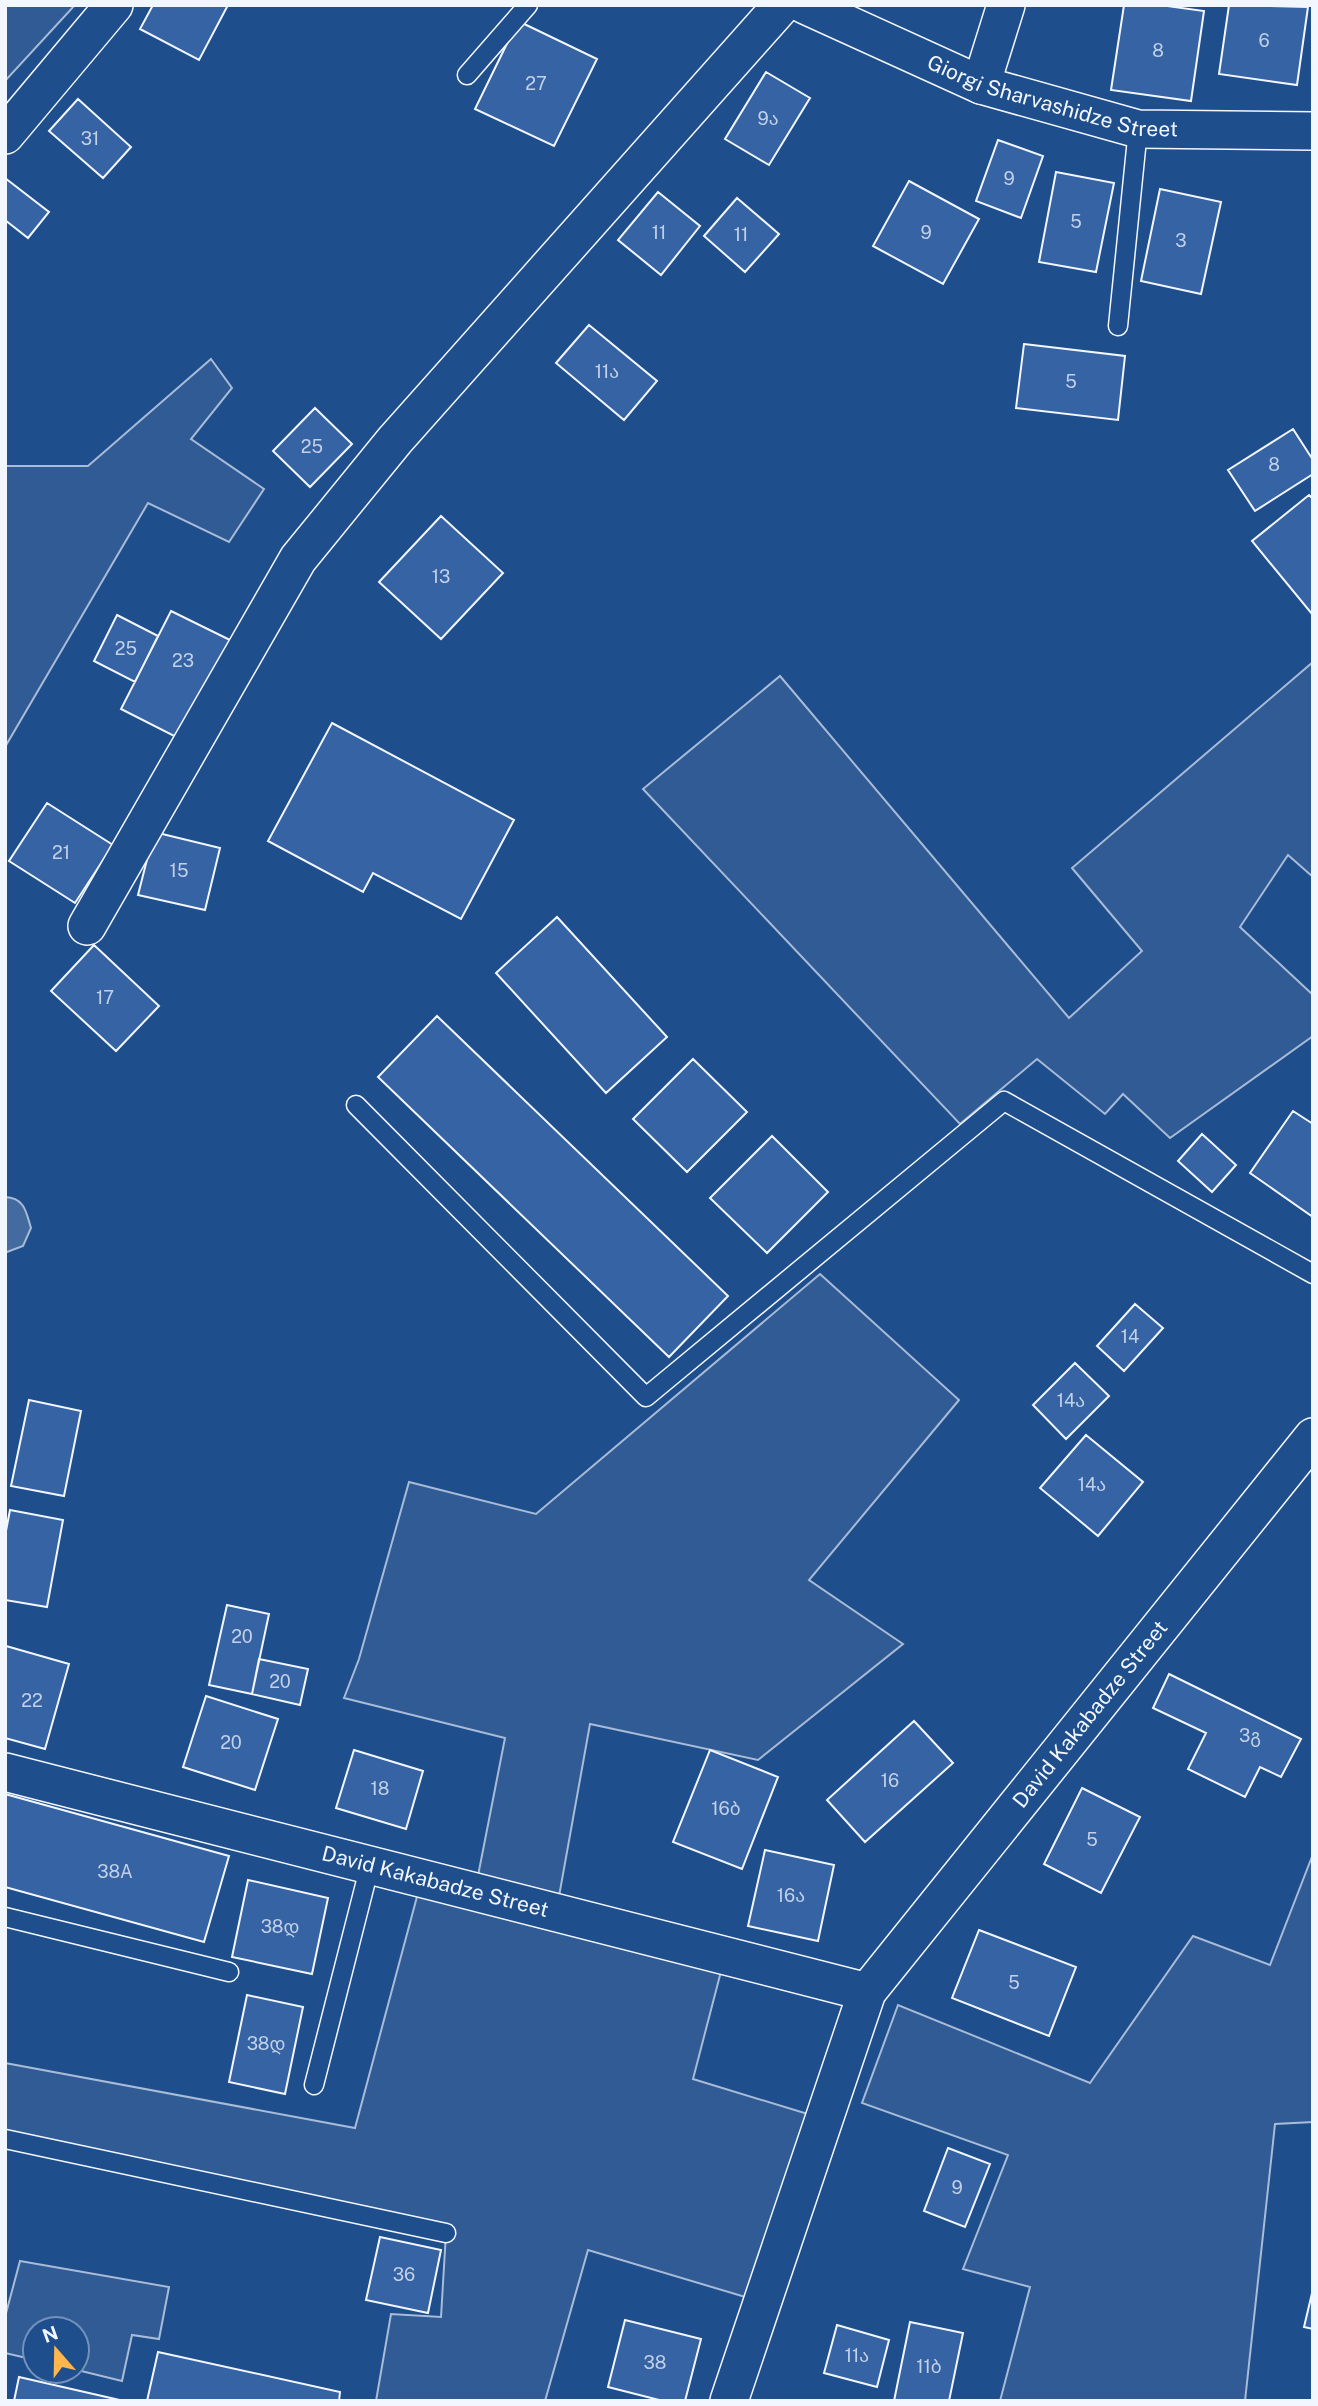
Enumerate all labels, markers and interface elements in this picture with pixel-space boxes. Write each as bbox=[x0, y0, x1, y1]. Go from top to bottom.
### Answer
house number: 6 bbox=[1258, 30, 1270, 51]
house number: 8 bbox=[1152, 40, 1164, 61]
street label: Giorgi Sharvashidze Street bbox=[924, 49, 1178, 141]
house number: 27 bbox=[525, 73, 547, 94]
house number: 9ა bbox=[757, 108, 779, 129]
house number: 31 bbox=[81, 128, 99, 149]
house number: 9 bbox=[1003, 168, 1015, 189]
house number: 5 bbox=[1070, 211, 1082, 232]
house number: 11 bbox=[652, 222, 666, 243]
house number: 9 bbox=[920, 222, 932, 243]
house number: 11 bbox=[734, 224, 748, 245]
house number: 3 bbox=[1175, 230, 1187, 251]
house number: 11ა bbox=[595, 361, 619, 382]
house number: 5 bbox=[1065, 371, 1077, 392]
house number: 25 bbox=[301, 436, 323, 457]
house number: 8 bbox=[1268, 454, 1280, 475]
house number: 13 bbox=[432, 566, 450, 587]
house number: 25 bbox=[115, 638, 137, 659]
house number: 23 bbox=[172, 650, 194, 671]
house number: 21 bbox=[52, 842, 70, 863]
house number: 15 bbox=[170, 860, 188, 881]
house number: 17 bbox=[96, 987, 114, 1008]
house number: 14 bbox=[1121, 1326, 1139, 1347]
house number: 14ა bbox=[1057, 1390, 1085, 1411]
house number: 14ა bbox=[1078, 1474, 1106, 1495]
street label: David Kakabadze Street bbox=[1007, 1615, 1173, 1813]
house number: 20 bbox=[231, 1626, 253, 1647]
house number: 20 bbox=[269, 1671, 291, 1692]
house number: 22 bbox=[21, 1690, 43, 1711]
house number: 3გ bbox=[1239, 1725, 1261, 1747]
house number: 20 bbox=[220, 1732, 242, 1753]
house number: 16 bbox=[881, 1770, 899, 1791]
house number: 18 bbox=[371, 1778, 389, 1799]
house number: 16ბ bbox=[711, 1798, 741, 1819]
house number: 5 bbox=[1086, 1829, 1098, 1850]
street label: David Kakabadze Street bbox=[319, 1840, 551, 1922]
house number: 38A bbox=[97, 1861, 133, 1882]
house number: 16ა bbox=[777, 1885, 805, 1906]
house number: 38დ bbox=[261, 1916, 299, 1938]
house number: 5 bbox=[1008, 1972, 1020, 1993]
house number: 38დ bbox=[247, 2033, 285, 2055]
house number: 9 bbox=[951, 2177, 963, 2198]
house number: 36 bbox=[393, 2264, 415, 2285]
north arrow bbox=[21, 2315, 91, 2385]
text: N bbox=[39, 2321, 61, 2347]
house number: 11ა bbox=[845, 2345, 869, 2366]
house number: 38 bbox=[644, 2352, 666, 2373]
house number: 11ბ bbox=[916, 2356, 942, 2377]

